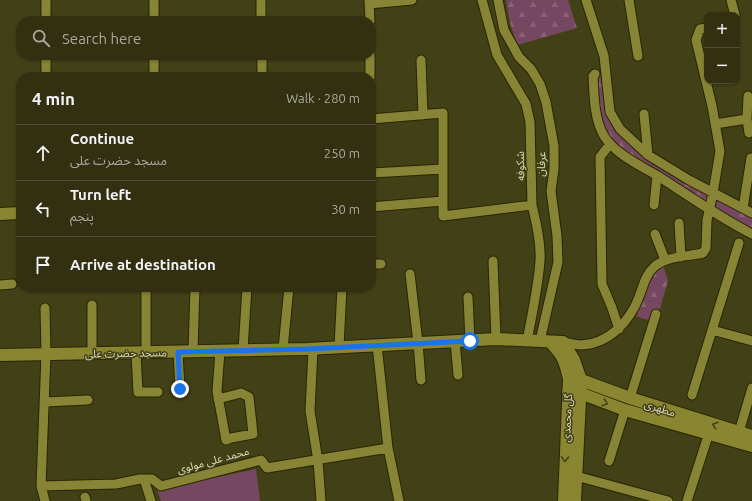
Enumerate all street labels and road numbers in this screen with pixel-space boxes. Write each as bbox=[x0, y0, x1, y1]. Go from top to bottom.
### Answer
street label: شکوفه bbox=[514, 151, 527, 181]
street label: عرفان bbox=[534, 151, 549, 177]
street label: مسجد حضرت علی bbox=[85, 346, 167, 361]
street label: گل محمدی bbox=[560, 393, 575, 443]
street label: مطهری bbox=[643, 397, 677, 420]
street label: محمد علی مولوی bbox=[176, 445, 251, 476]

